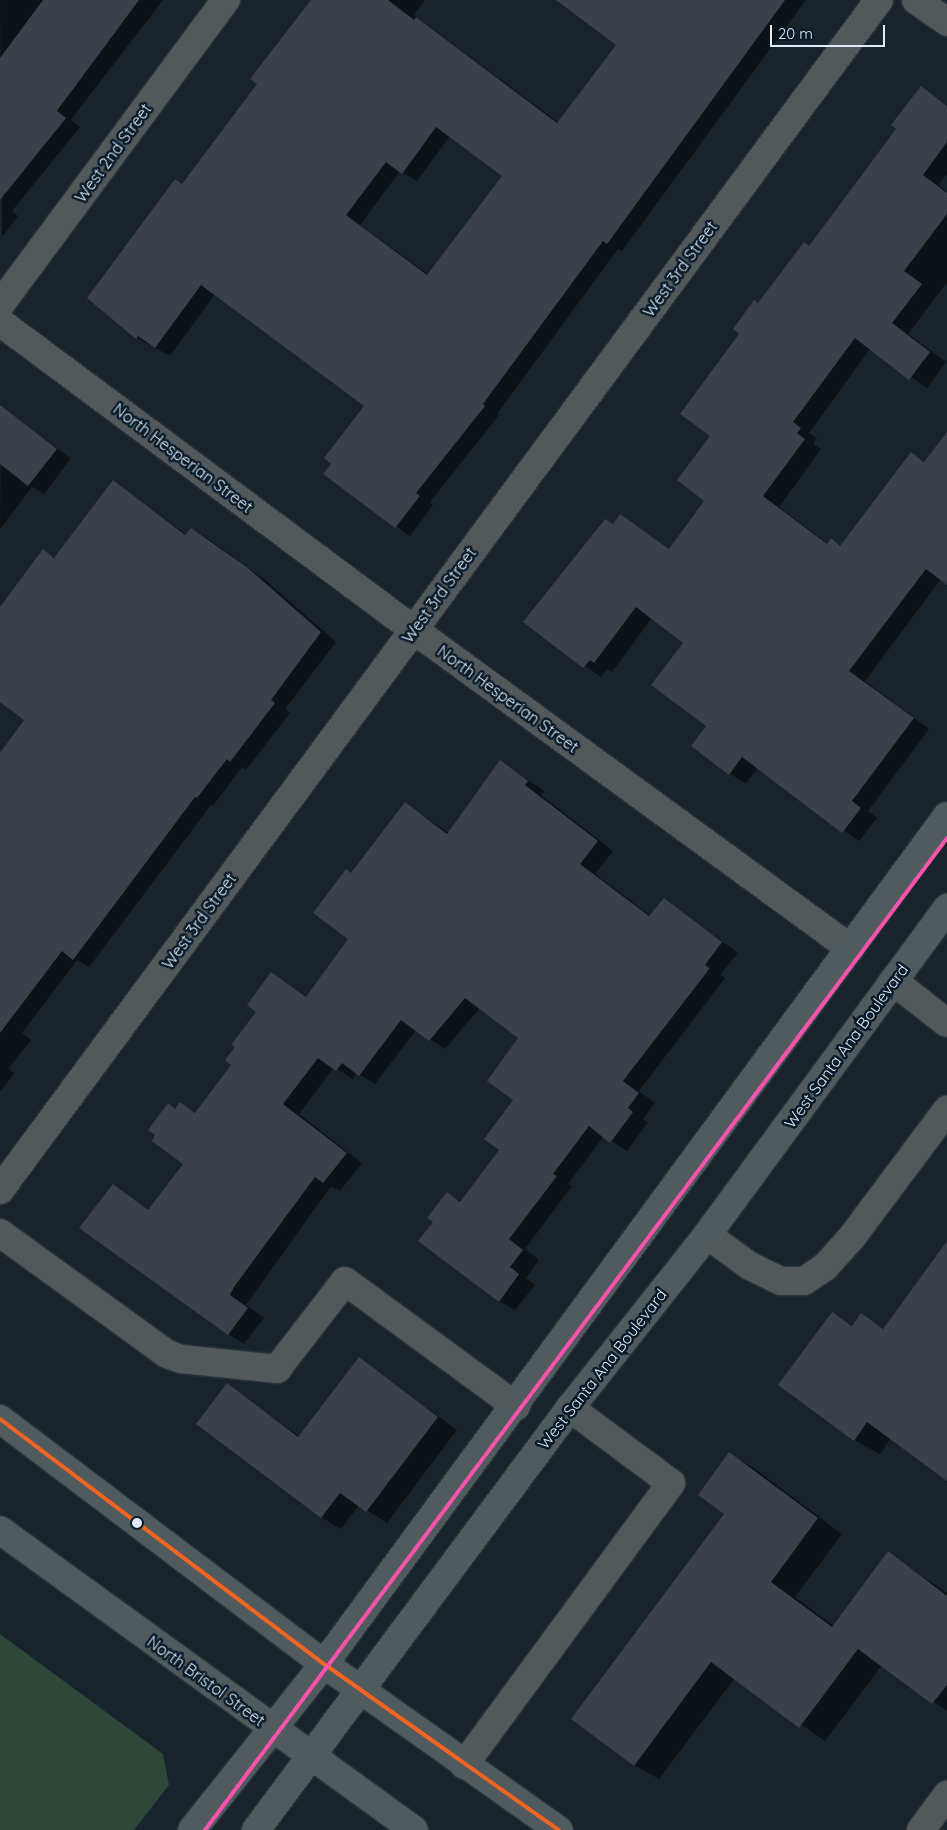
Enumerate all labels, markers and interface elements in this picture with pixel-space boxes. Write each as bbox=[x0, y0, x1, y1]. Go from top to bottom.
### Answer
scale bar bbox=[772, 15, 887, 47]
text: 20 m bbox=[778, 24, 813, 43]
street label: West 2nd Street bbox=[71, 100, 155, 206]
street label: West 3rd Street bbox=[639, 217, 721, 321]
street label: North Hesperian Street bbox=[109, 399, 257, 517]
street label: West 3rd Street bbox=[398, 543, 480, 647]
street label: North Hesperian Street bbox=[434, 641, 582, 757]
street label: West 3rd Street bbox=[158, 869, 240, 973]
street label: West Santa Ana Boulevard bbox=[780, 960, 912, 1132]
street label: West Santa Ana Boulevard bbox=[534, 1285, 670, 1453]
unlabelled marker bbox=[132, 1518, 142, 1528]
street label: North Bristol Street bbox=[143, 1632, 269, 1730]

